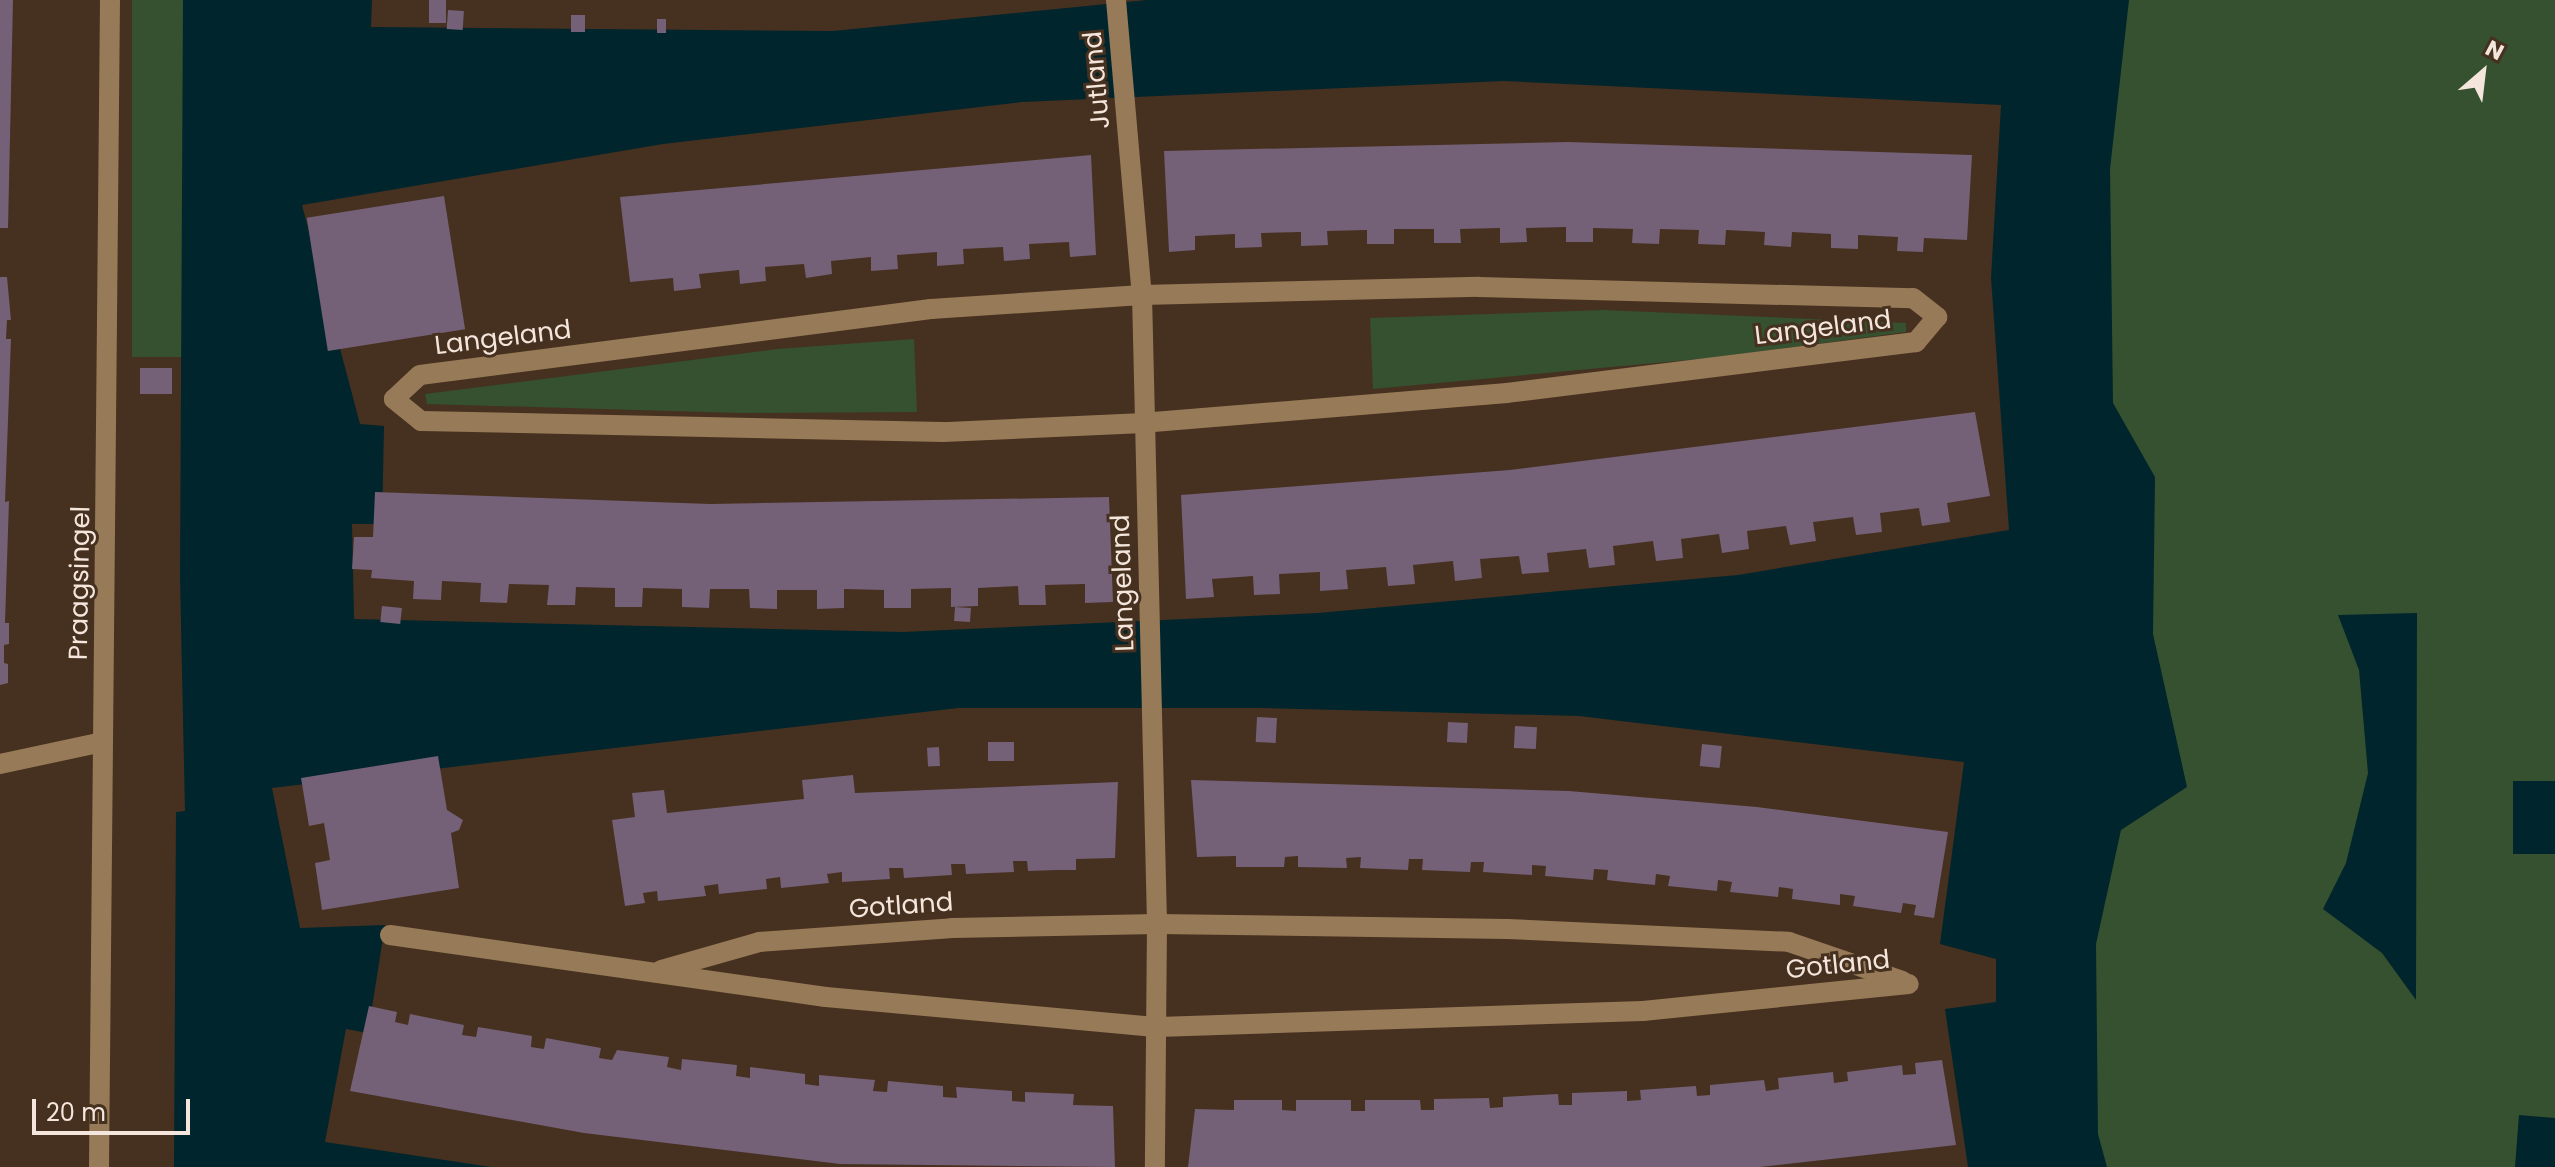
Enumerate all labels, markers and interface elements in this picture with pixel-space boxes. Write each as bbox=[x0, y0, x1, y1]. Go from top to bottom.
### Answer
street label: Jutland bbox=[1077, 30, 1117, 130]
north arrow bbox=[2443, 32, 2523, 112]
text: N bbox=[2480, 33, 2509, 68]
street label: Langeland bbox=[1753, 304, 1893, 352]
street label: Langeland bbox=[433, 314, 573, 362]
street label: Praagsingel bbox=[63, 506, 97, 660]
street label: Langeland bbox=[1105, 514, 1141, 652]
street label: Gotland bbox=[848, 887, 954, 925]
street label: Gotland bbox=[1784, 944, 1892, 986]
scale bar bbox=[36, 1083, 194, 1133]
text: 20 m bbox=[46, 1096, 106, 1129]

